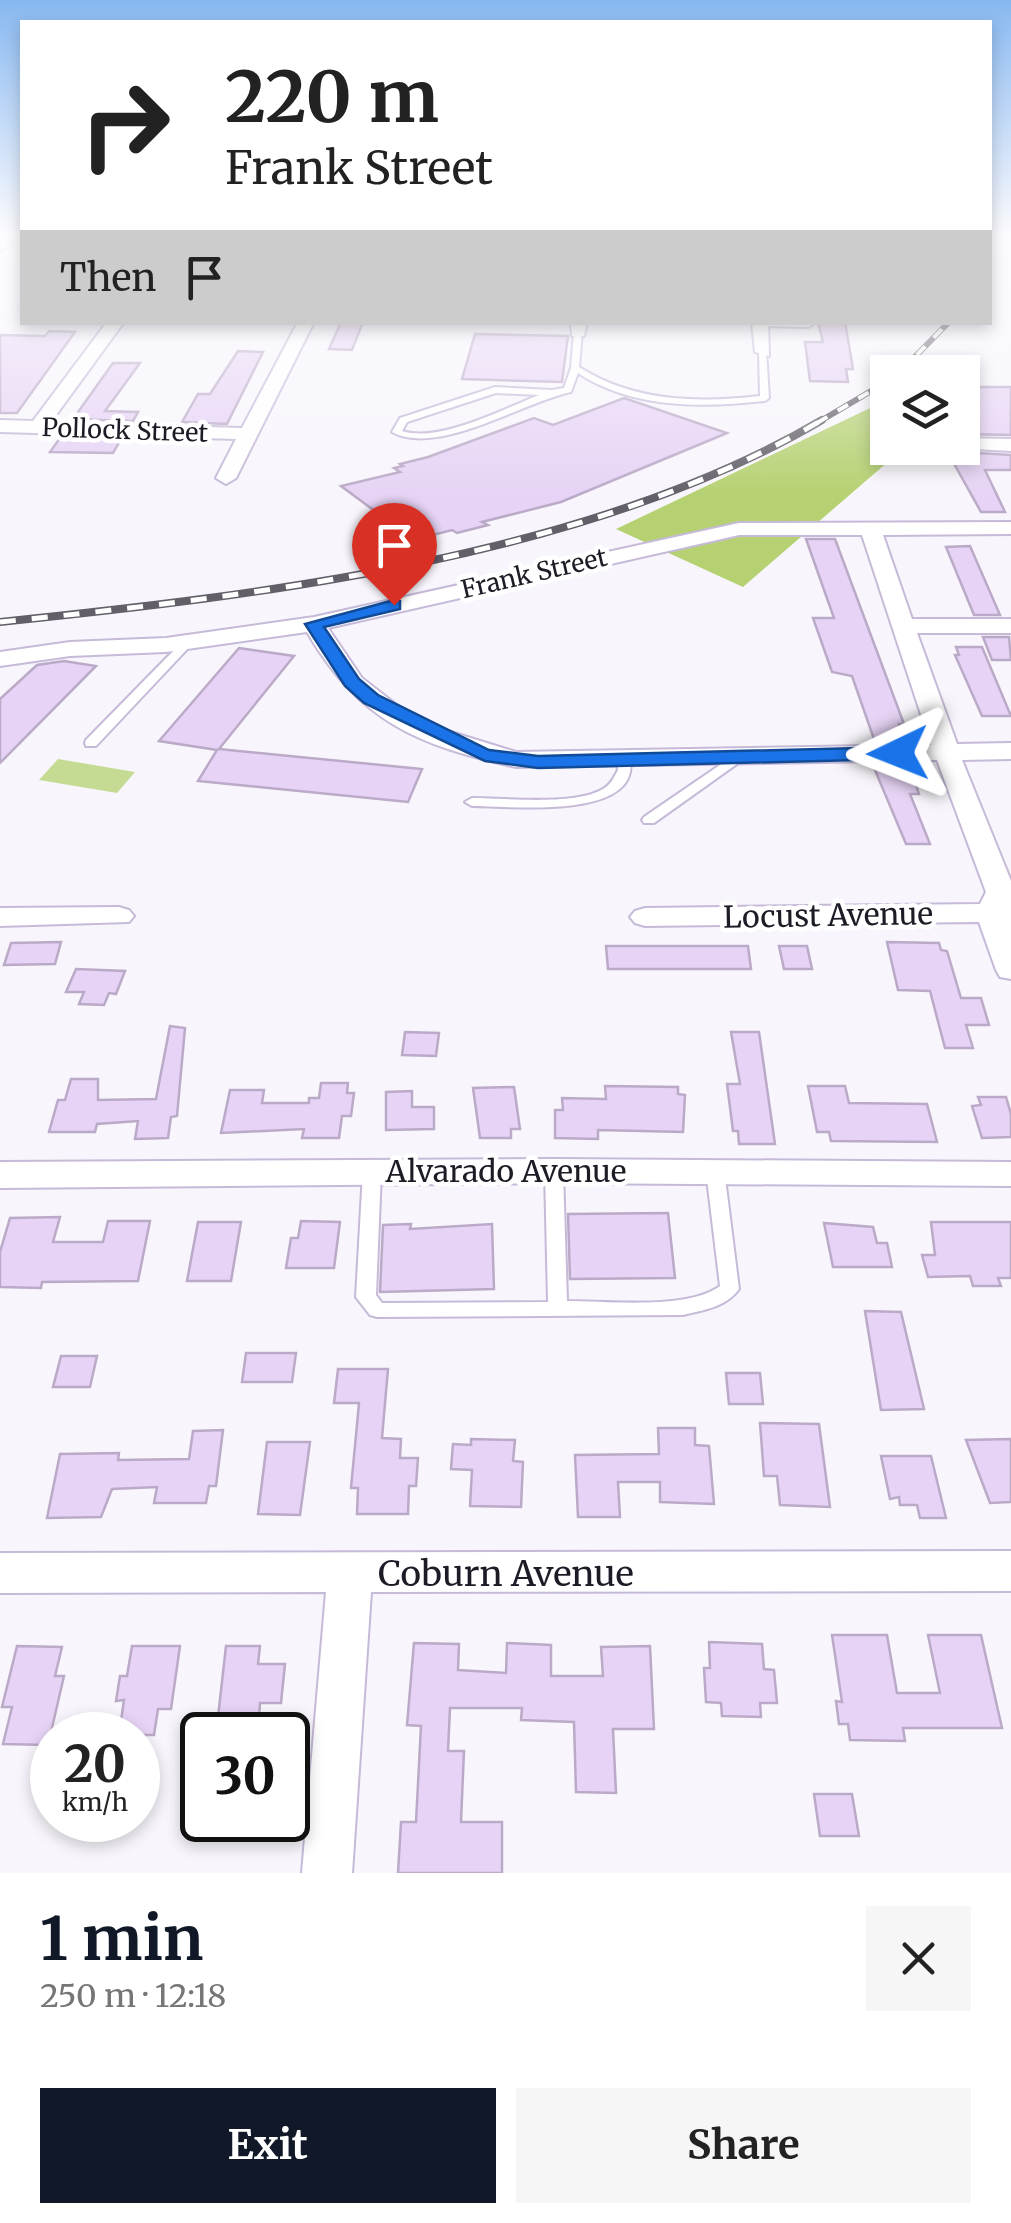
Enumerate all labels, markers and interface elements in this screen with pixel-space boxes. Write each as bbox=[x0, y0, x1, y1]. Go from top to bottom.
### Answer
text: 220 m bbox=[225, 53, 439, 141]
icon: right bbox=[60, 60, 190, 190]
text: Frank Street bbox=[225, 140, 493, 196]
icon: arrive bbox=[177, 250, 232, 305]
text: Then bbox=[60, 254, 157, 301]
map controls bbox=[870, 355, 980, 465]
button: layers bbox=[870, 355, 980, 465]
street label: Pollock Street bbox=[41, 411, 209, 449]
pin bbox=[352, 503, 437, 606]
icon: arrive bbox=[367, 518, 422, 573]
street label: Frank Street bbox=[458, 541, 610, 605]
position arrow bbox=[846, 701, 950, 805]
street label: Locust Avenue bbox=[723, 894, 933, 936]
street label: Alvarado Avenue bbox=[385, 1152, 626, 1190]
street label: Coburn Avenue bbox=[378, 1552, 634, 1596]
speed limit sign: 30 bbox=[180, 1712, 310, 1842]
text: 20 bbox=[64, 1733, 126, 1796]
text: km/h bbox=[62, 1786, 128, 1818]
text: 1 min bbox=[40, 1901, 203, 1976]
button: close bbox=[866, 1906, 971, 2011]
text: 250 m · 12:18 bbox=[40, 1976, 226, 2016]
button: Exit bbox=[40, 2088, 496, 2203]
button: Share bbox=[516, 2088, 971, 2203]

